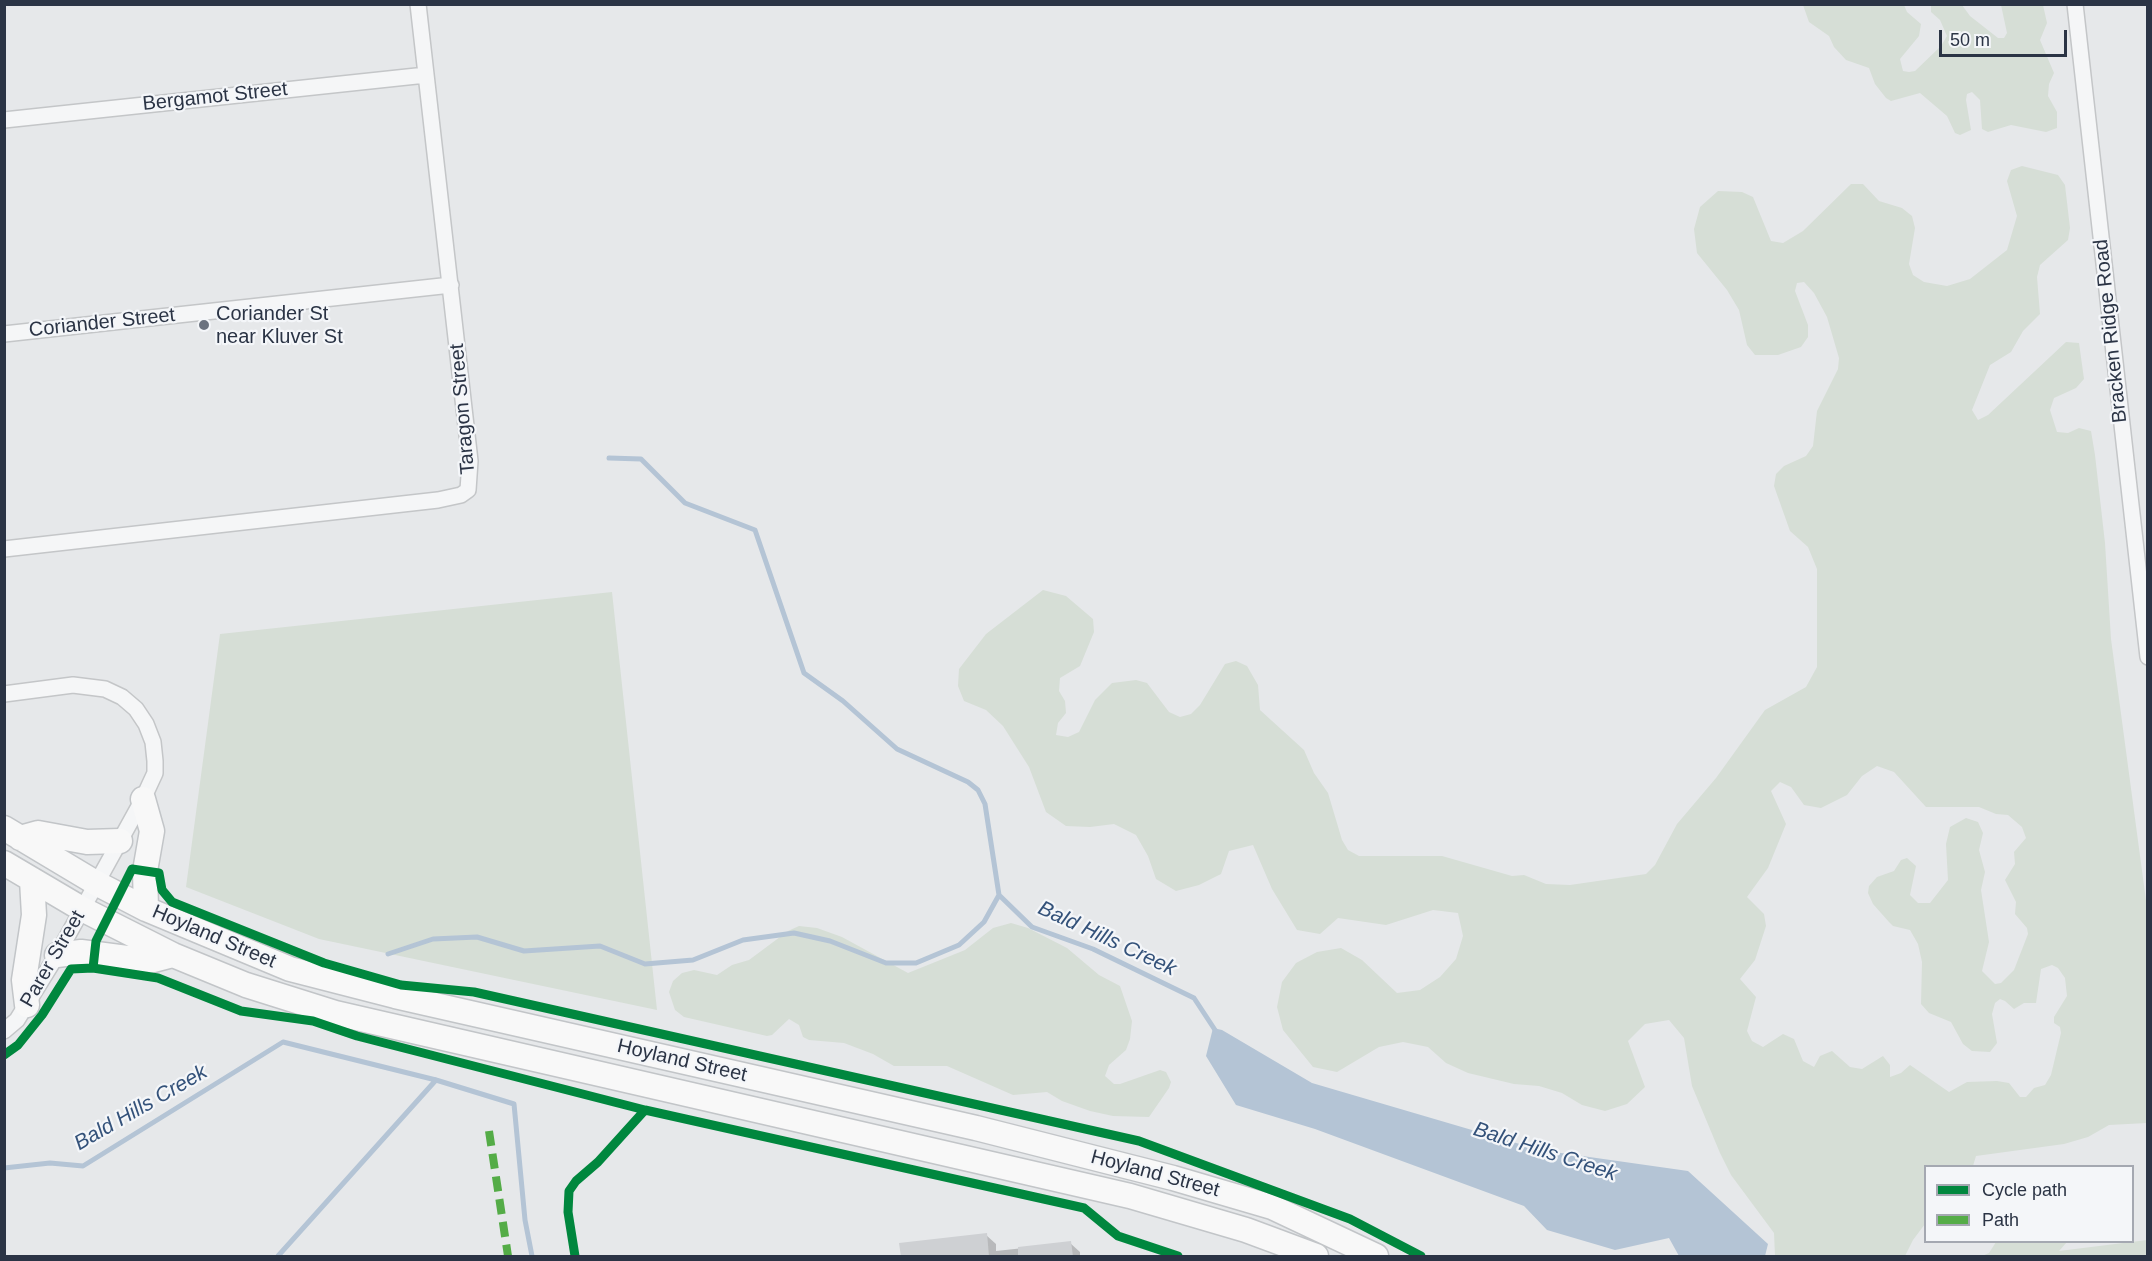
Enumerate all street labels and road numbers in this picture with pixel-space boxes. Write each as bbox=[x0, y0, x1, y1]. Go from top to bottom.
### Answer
street label: Bergamot Street bbox=[141, 77, 289, 117]
street label: Bracken Ridge Road bbox=[2089, 238, 2133, 424]
street label: Coriander Street bbox=[28, 303, 176, 343]
street label: Taragon Street bbox=[445, 343, 481, 475]
street label: Hoyland Street bbox=[148, 900, 280, 974]
street label: Parer Street bbox=[16, 906, 90, 1012]
street label: Hoyland Street bbox=[615, 1034, 749, 1088]
street label: Hoyland Street bbox=[1088, 1145, 1222, 1203]

